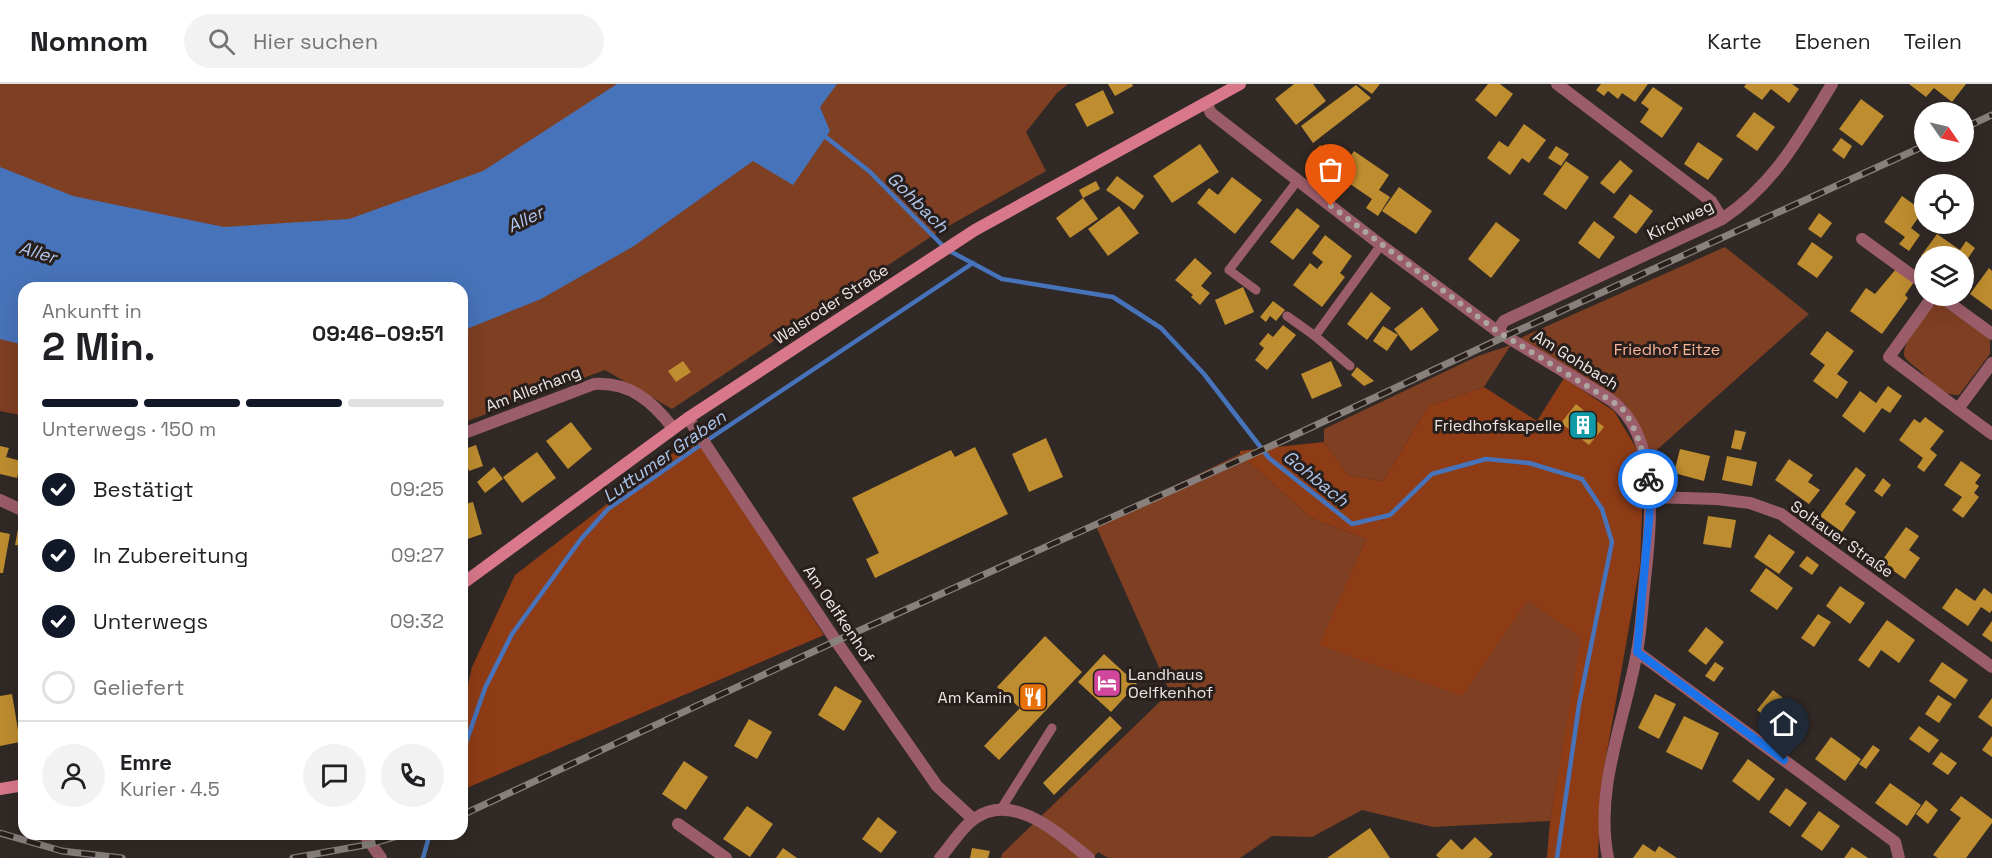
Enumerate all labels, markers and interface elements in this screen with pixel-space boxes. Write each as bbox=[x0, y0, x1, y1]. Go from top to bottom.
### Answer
search box bbox=[184, 14, 604, 68]
text: Nomnom bbox=[30, 23, 148, 59]
icon: search bbox=[205, 25, 238, 58]
text: Hier suchen bbox=[253, 27, 378, 55]
text: Karte bbox=[1707, 28, 1762, 55]
text: Ebenen bbox=[1795, 28, 1871, 55]
text: Teilen bbox=[1904, 28, 1962, 55]
north arrow bbox=[1914, 102, 1974, 162]
map controls bbox=[1914, 102, 1974, 306]
pin bbox=[1305, 144, 1356, 206]
icon: bag bbox=[1314, 153, 1347, 186]
water label: Gohbach bbox=[882, 166, 954, 238]
button: locate bbox=[1914, 174, 1974, 234]
street label: Kirchweg bbox=[1643, 195, 1717, 245]
water label: Aller bbox=[503, 199, 549, 238]
water label: Aller bbox=[17, 236, 61, 269]
button: layers bbox=[1914, 246, 1974, 306]
street label: Walsroder Straße bbox=[770, 259, 892, 349]
text: Ankunft in bbox=[42, 298, 142, 324]
text: 09:46–09:51 bbox=[312, 319, 444, 347]
text: 2 Min. bbox=[42, 322, 156, 371]
street label: Am Gohbach bbox=[1529, 325, 1623, 395]
park label: Friedhof Eitze bbox=[1614, 339, 1720, 360]
street label: Am Allerhang bbox=[482, 361, 584, 417]
water label: Luttumer Graben bbox=[598, 404, 731, 507]
building icon: Friedhofskapelle bbox=[1567, 409, 1599, 441]
place label: Friedhofskapelle bbox=[1434, 415, 1562, 436]
text: Unterwegs · 150 m bbox=[42, 416, 216, 442]
water label: Gohbach bbox=[1279, 445, 1354, 512]
courier bbox=[1618, 449, 1678, 509]
icon: bike bbox=[1632, 463, 1665, 496]
icon: check bbox=[42, 473, 75, 506]
text: Bestätigt bbox=[93, 475, 194, 503]
text: 09:25 bbox=[390, 476, 444, 502]
street label: Soltauer Straße bbox=[1786, 496, 1898, 582]
icon: check bbox=[42, 539, 75, 572]
text: In Zubereitung bbox=[93, 541, 248, 569]
text: 09:27 bbox=[391, 542, 444, 568]
street label: Am Oelfkenhof bbox=[799, 561, 879, 667]
icon: check bbox=[42, 605, 75, 638]
text: Unterwegs bbox=[93, 607, 208, 635]
text: 09:32 bbox=[390, 608, 444, 634]
place label: Landhaus Oelfkenhof bbox=[1128, 664, 1213, 703]
hotel icon: Landhaus Oelfkenhof bbox=[1091, 667, 1123, 699]
text: Geliefert bbox=[93, 673, 185, 701]
restaurant icon: Am Kamin bbox=[1017, 681, 1049, 713]
place label: Am Kamin bbox=[938, 687, 1012, 708]
pin bbox=[1758, 698, 1809, 760]
icon: home bbox=[1767, 707, 1800, 740]
button: person bbox=[42, 744, 105, 807]
button: chat bbox=[303, 744, 366, 807]
button: phone bbox=[381, 744, 444, 807]
text: Emre bbox=[120, 748, 172, 776]
text: Kurier · 4.5 bbox=[120, 776, 220, 802]

